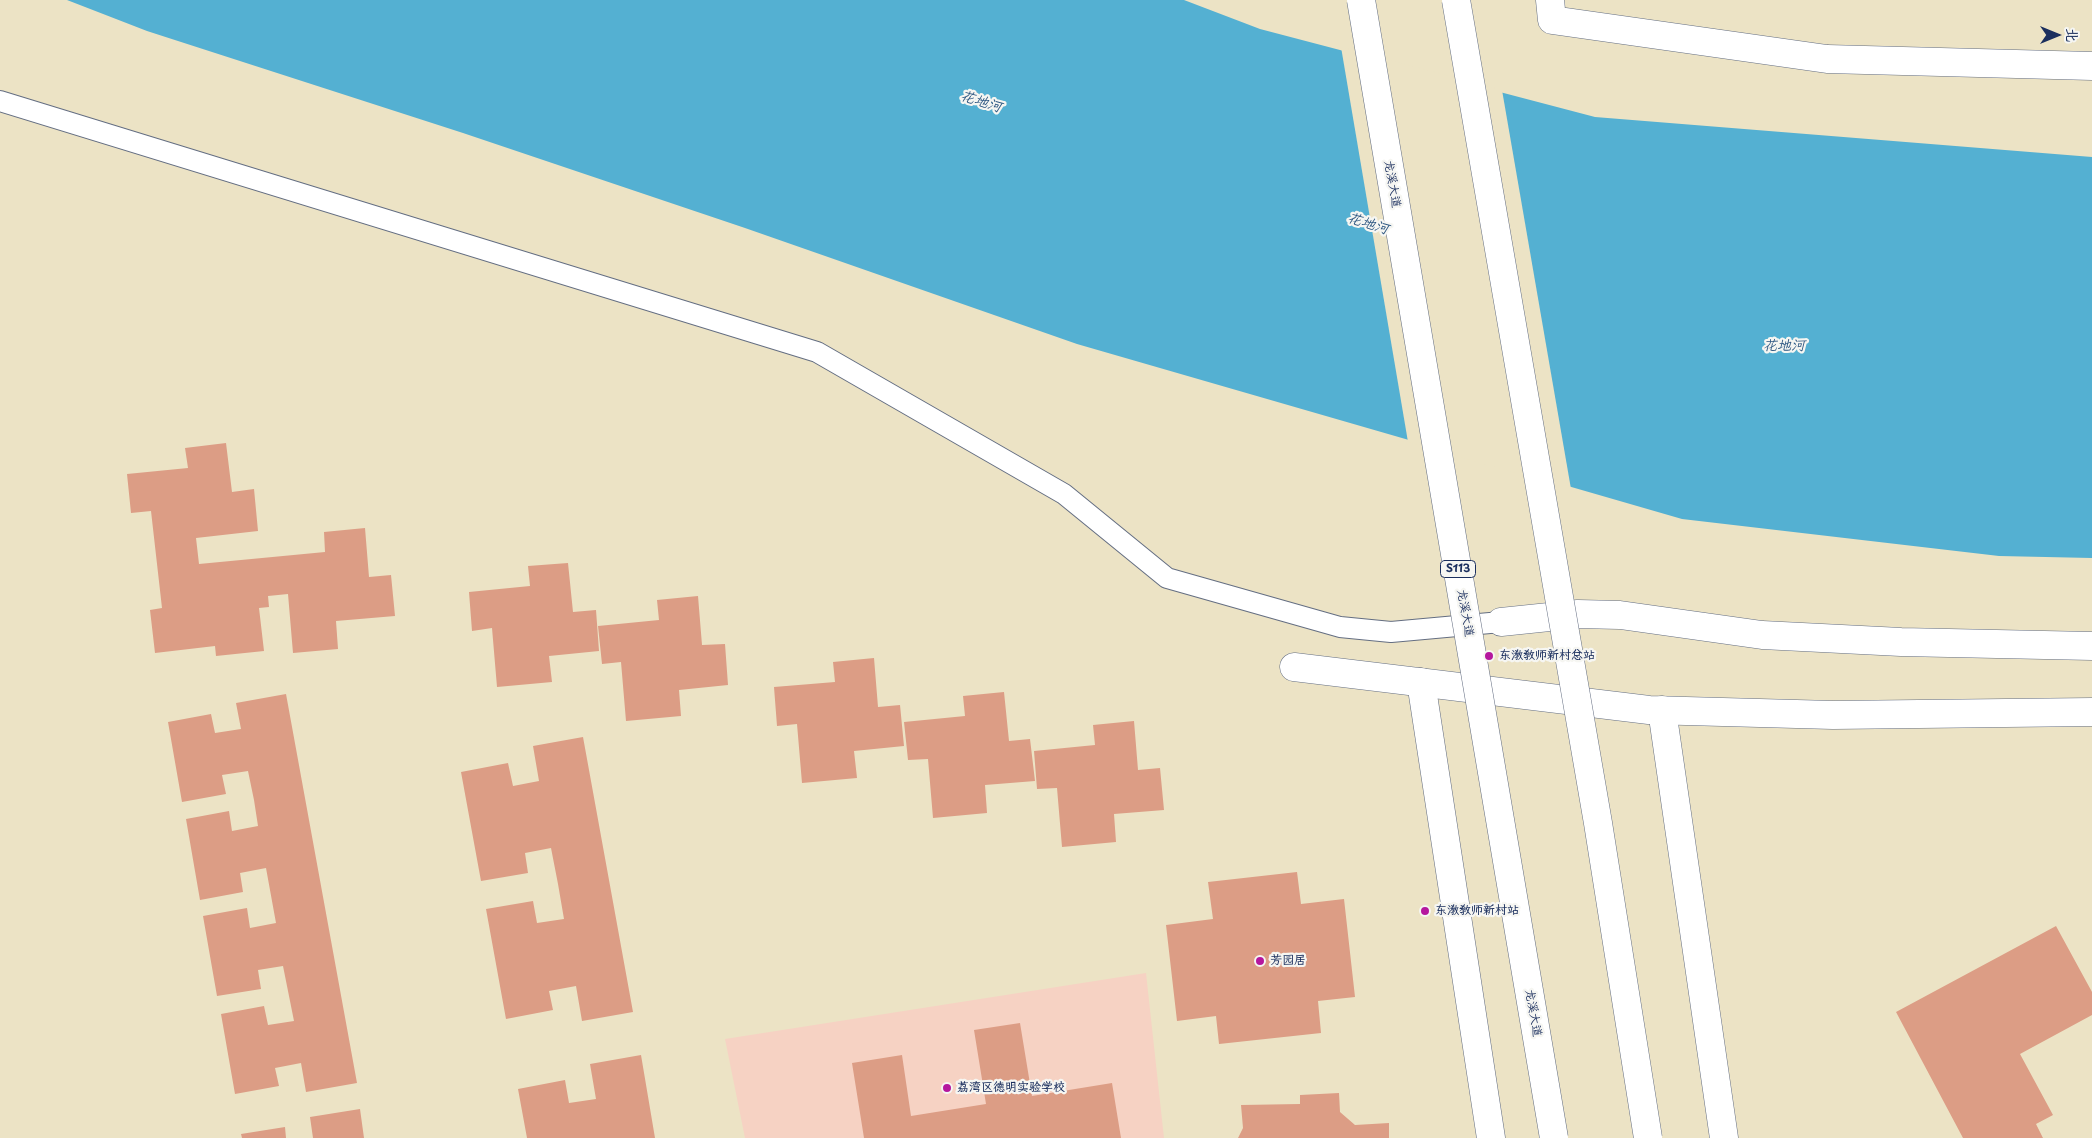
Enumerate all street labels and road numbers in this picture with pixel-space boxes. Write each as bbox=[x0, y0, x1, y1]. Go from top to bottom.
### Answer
street label: 龙溪大道 bbox=[1381, 159, 1403, 209]
road number: S113 bbox=[1440, 560, 1476, 578]
street label: 龙溪大道 bbox=[1454, 588, 1476, 638]
street label: 龙溪大道 bbox=[1522, 988, 1544, 1038]

